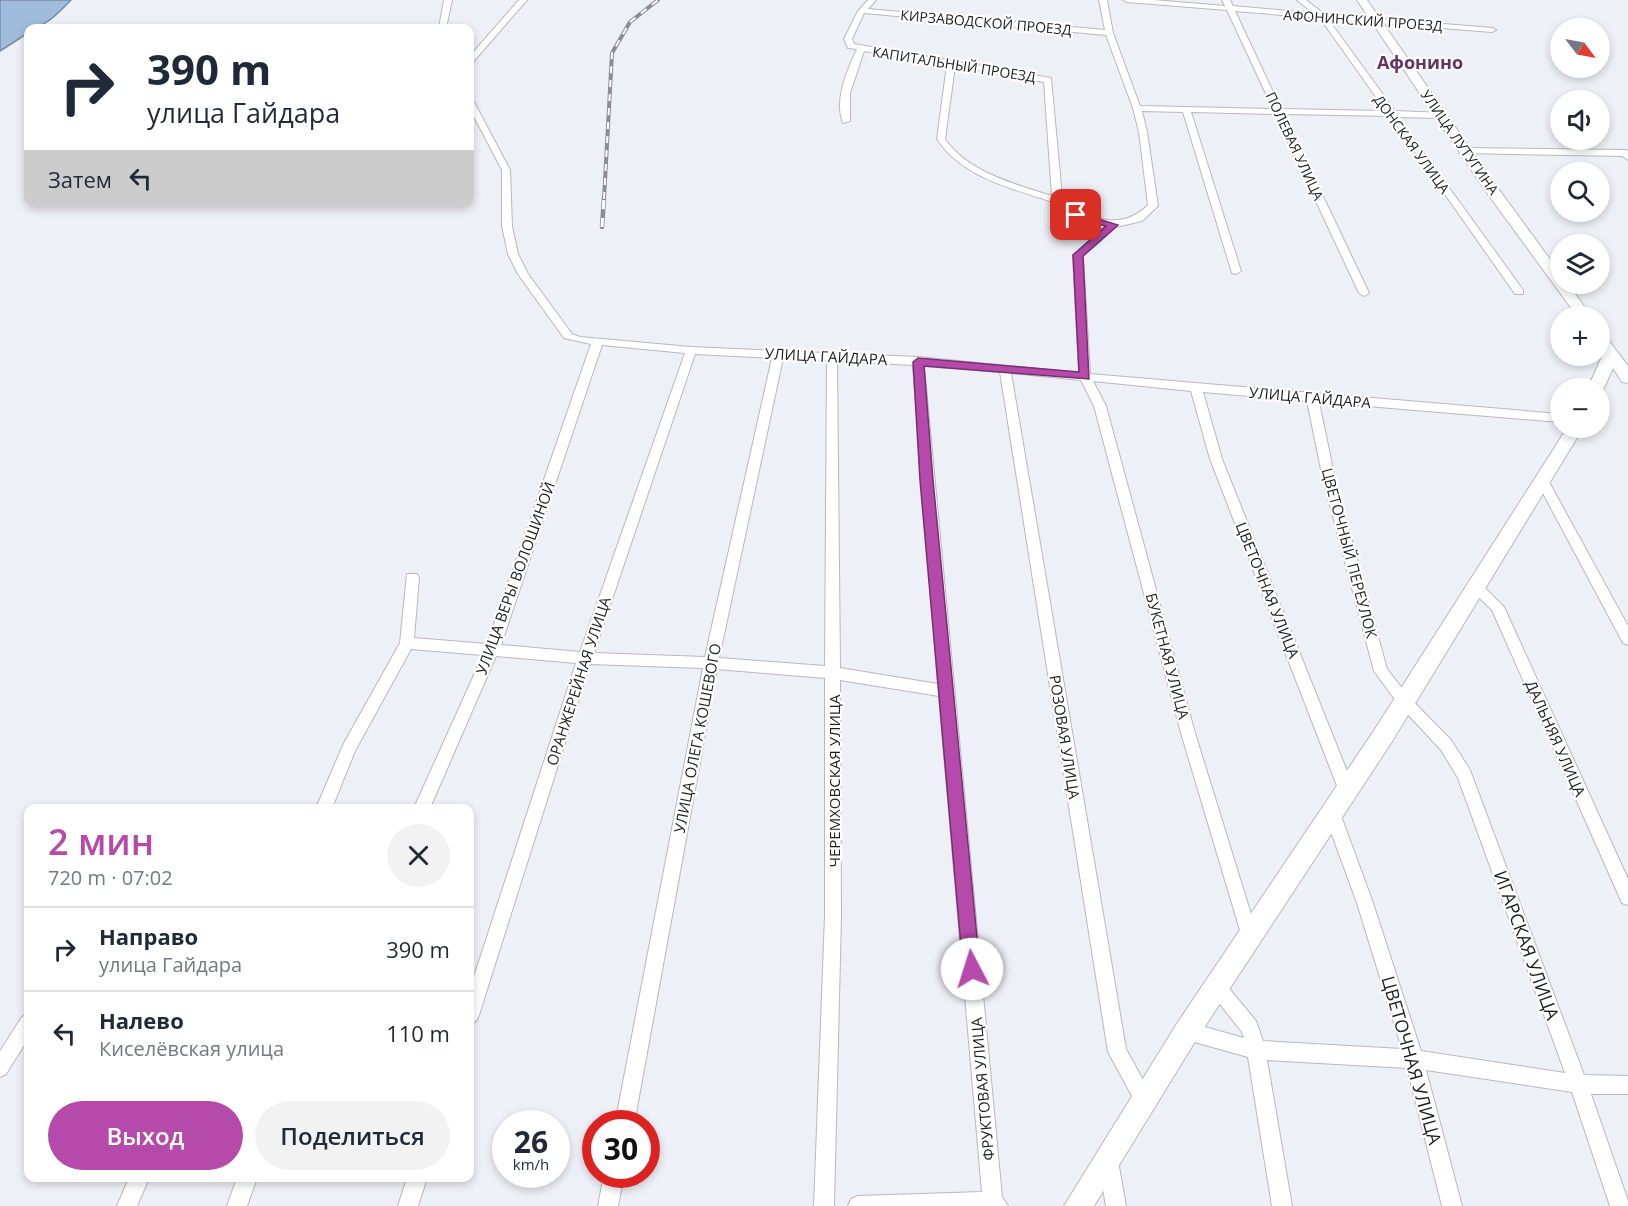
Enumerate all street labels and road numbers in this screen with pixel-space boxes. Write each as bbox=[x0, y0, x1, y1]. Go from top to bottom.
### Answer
street label: КИРЗАВОДСКОЙ ПРОЕЗД bbox=[900, 5, 1073, 39]
street label: АФОНИНСКИЙ ПРОЕЗД bbox=[1283, 5, 1444, 35]
street label: КАПИТАЛЬНЫЙ ПРОЕЗД bbox=[871, 42, 1037, 86]
street label: УЛИЦА ЛУТУГИНА bbox=[1417, 86, 1503, 198]
street label: ПОЛЕВАЯ УЛИЦА bbox=[1262, 89, 1328, 203]
street label: ДОНСКАЯ УЛИЦА bbox=[1370, 91, 1454, 197]
street label: УЛИЦА ГАЙДАРА bbox=[764, 343, 888, 369]
street label: УЛИЦА ГАЙДАРА bbox=[1248, 382, 1372, 412]
street label: ЦВЕТОЧНЫЙ ПЕРЕУЛОК bbox=[1318, 466, 1383, 641]
street label: УЛИЦА ВЕРЫ ВОЛОШИНОЙ bbox=[471, 479, 559, 677]
street label: ЦВЕТОЧНАЯ УЛИЦА bbox=[1232, 519, 1305, 661]
street label: БУКЕТНАЯ УЛИЦА bbox=[1142, 591, 1195, 722]
street label: ОРАНЖЕРЕЙНАЯ УЛИЦА bbox=[541, 593, 615, 768]
street label: УЛИЦА ОЛЕГА КОШЕВОГО bbox=[669, 641, 725, 835]
street label: РОЗОВАЯ УЛИЦА bbox=[1045, 673, 1085, 801]
street label: ДАЛЬНЯЯ УЛИЦА bbox=[1521, 677, 1591, 800]
street label: ЧЕРЕМХОВСКАЯ УЛИЦА bbox=[824, 694, 844, 867]
street label: ИГАРСКАЯ УЛИЦА bbox=[1489, 867, 1565, 1023]
street label: ЦВЕТОЧНАЯ УЛИЦА bbox=[1376, 973, 1448, 1148]
street label: ФРУКТОВАЯ УЛИЦА bbox=[966, 1016, 998, 1161]

